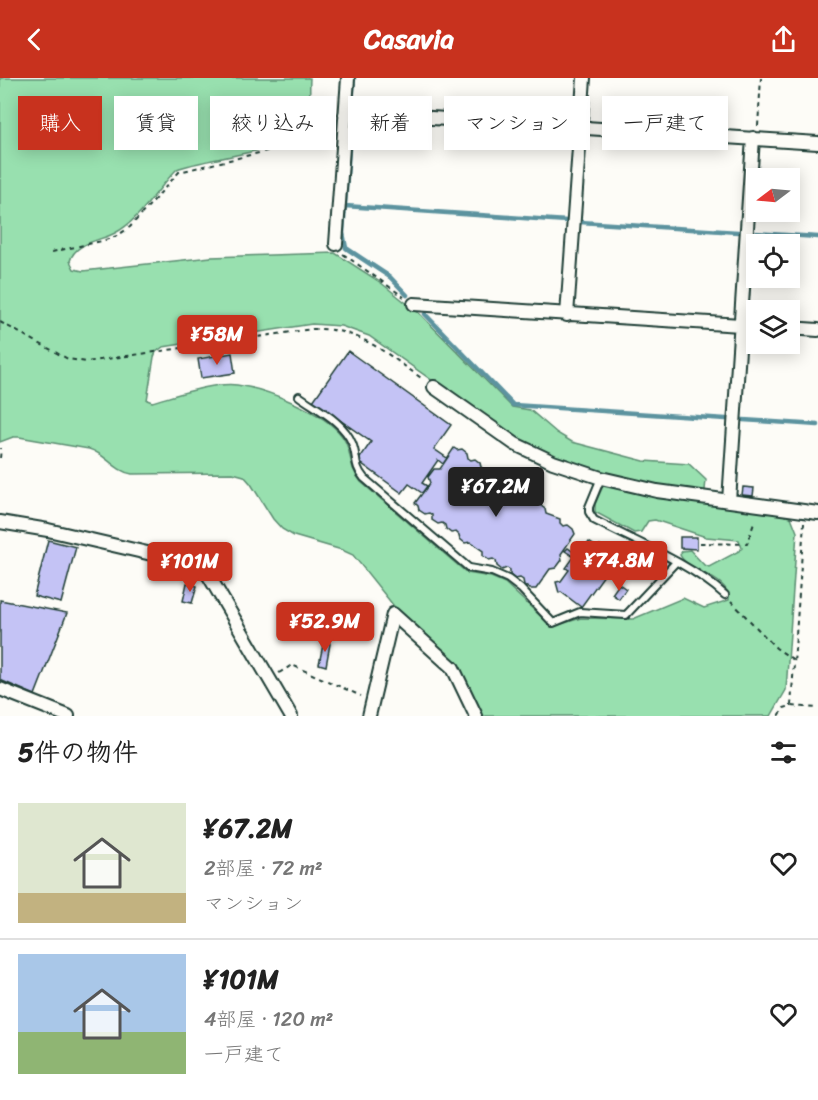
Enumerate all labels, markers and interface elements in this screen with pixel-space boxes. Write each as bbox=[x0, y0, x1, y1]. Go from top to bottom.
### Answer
text: Casavia bbox=[364, 15, 454, 63]
icon: back bbox=[18, 23, 51, 56]
icon: share bbox=[767, 23, 800, 56]
chip: 購入 bbox=[18, 96, 102, 150]
chip: 賃貸 bbox=[114, 96, 198, 150]
chip: 絞り込み bbox=[210, 96, 336, 150]
chip: 新着 bbox=[348, 96, 432, 150]
chip: マンション bbox=[444, 96, 590, 150]
chip: 一戸建て bbox=[602, 96, 728, 150]
north arrow bbox=[746, 168, 800, 222]
map controls bbox=[746, 168, 800, 354]
button: locate bbox=[746, 234, 800, 288]
button: layers bbox=[746, 300, 800, 354]
pin: ¥58M bbox=[181, 315, 253, 366]
text: ¥58M bbox=[191, 317, 243, 352]
pin: ¥67.2M bbox=[447, 467, 545, 518]
text: ¥67.2M bbox=[462, 469, 530, 504]
pin: ¥74.8M bbox=[570, 541, 668, 592]
pin: ¥101M bbox=[148, 542, 232, 593]
text: ¥74.8M bbox=[584, 543, 654, 578]
text: ¥101M bbox=[161, 544, 219, 579]
pin: ¥52.9M bbox=[276, 602, 374, 653]
text: ¥52.9M bbox=[290, 604, 360, 639]
text: 5件の物件 bbox=[18, 729, 138, 775]
icon: filters bbox=[767, 736, 800, 769]
text: ¥67.2M bbox=[204, 805, 292, 851]
icon: home bbox=[66, 827, 138, 899]
icon: heart bbox=[767, 847, 800, 880]
text: 2部屋 · 72 m² bbox=[204, 851, 323, 886]
text: マンション bbox=[204, 886, 303, 921]
text: ¥101M bbox=[204, 956, 278, 1002]
icon: home bbox=[66, 978, 138, 1050]
icon: heart bbox=[767, 998, 800, 1031]
text: 4部屋 · 120 m² bbox=[204, 1002, 333, 1037]
text: 一戸建て bbox=[204, 1037, 284, 1072]

